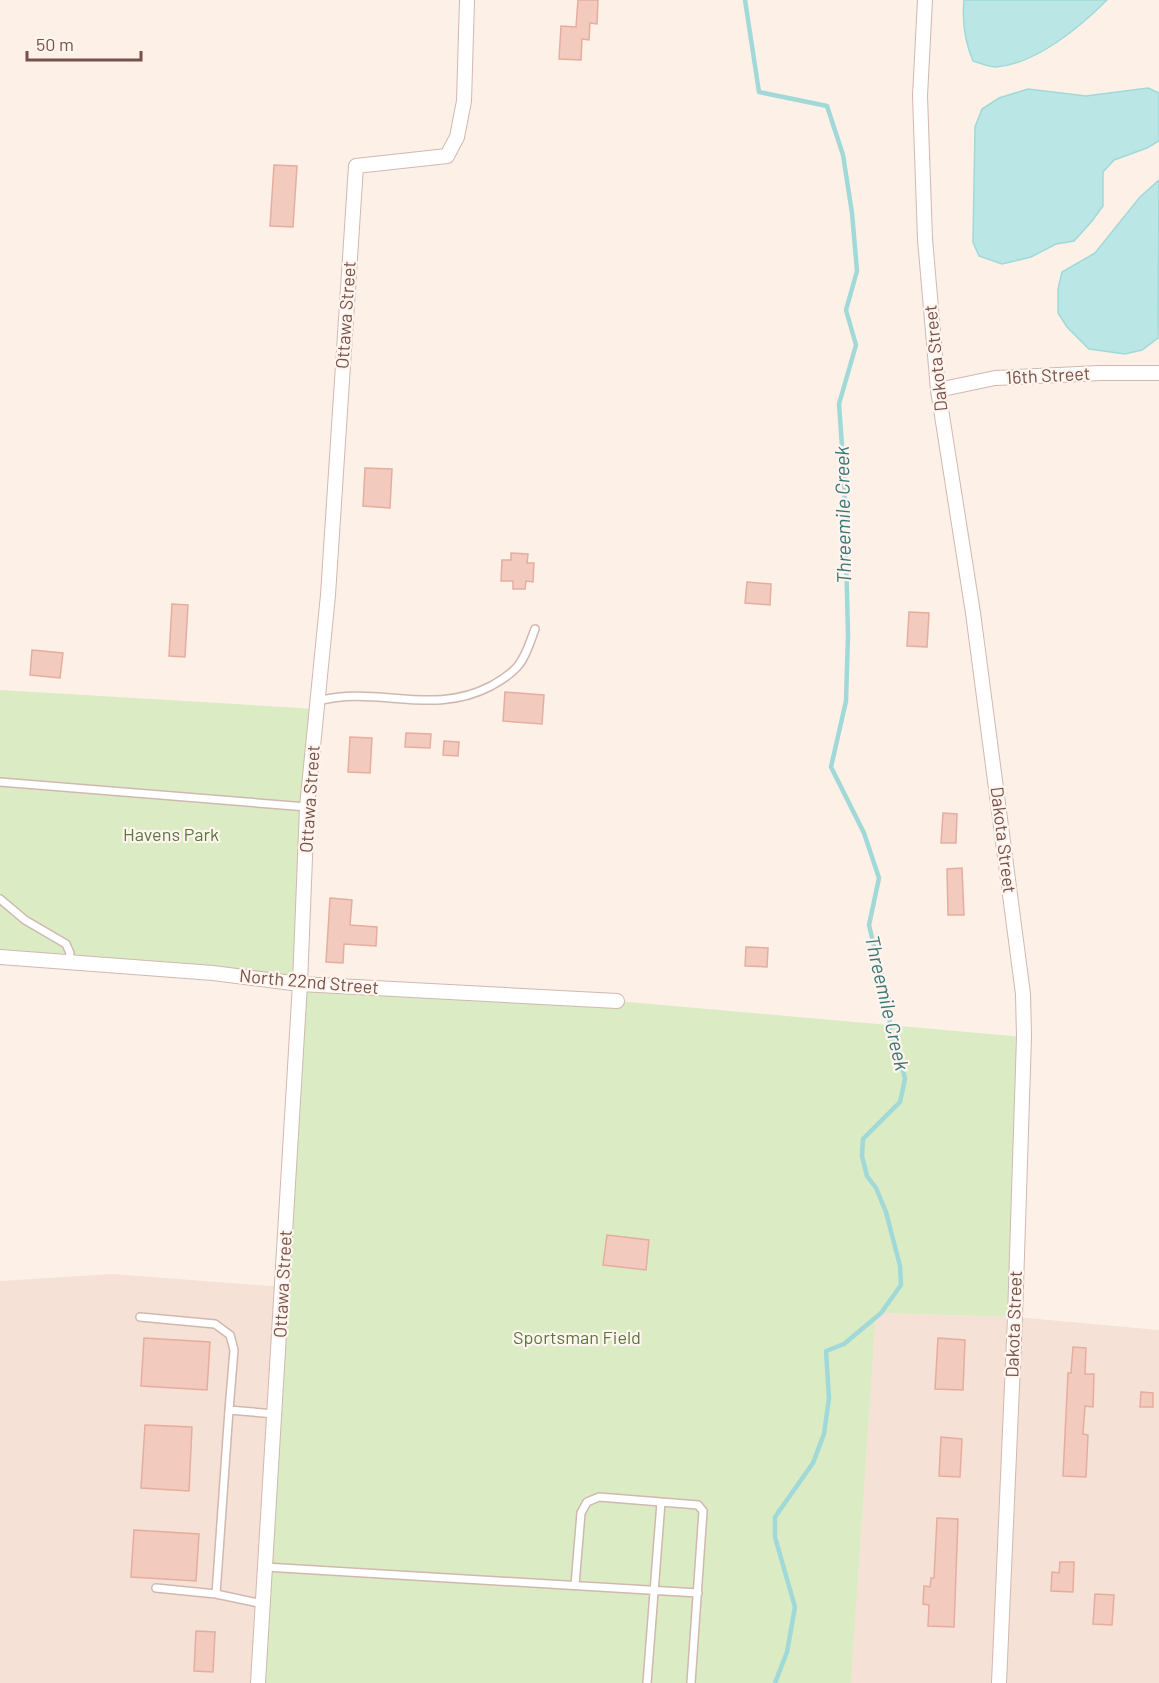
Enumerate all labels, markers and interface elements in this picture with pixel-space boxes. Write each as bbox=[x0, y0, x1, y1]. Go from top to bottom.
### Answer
scale bar bbox=[27, 24, 141, 62]
text: 50 m bbox=[36, 33, 74, 55]
street label: Ottawa Street bbox=[330, 260, 360, 370]
street label: Dakota Street bbox=[918, 304, 952, 413]
street label: 16th Street bbox=[1005, 362, 1091, 388]
water label: Threemile Creek bbox=[829, 446, 855, 584]
street label: Ottawa Street bbox=[294, 744, 324, 854]
street label: Dakota Street bbox=[987, 785, 1021, 894]
park label: Havens Park bbox=[123, 823, 219, 845]
water label: Threemile Creek bbox=[861, 933, 915, 1073]
street label: North 22nd Street bbox=[238, 964, 380, 998]
street label: Ottawa Street bbox=[268, 1229, 296, 1339]
street label: Dakota Street bbox=[1000, 1270, 1026, 1378]
park label: Sportsman Field bbox=[513, 1326, 641, 1348]

